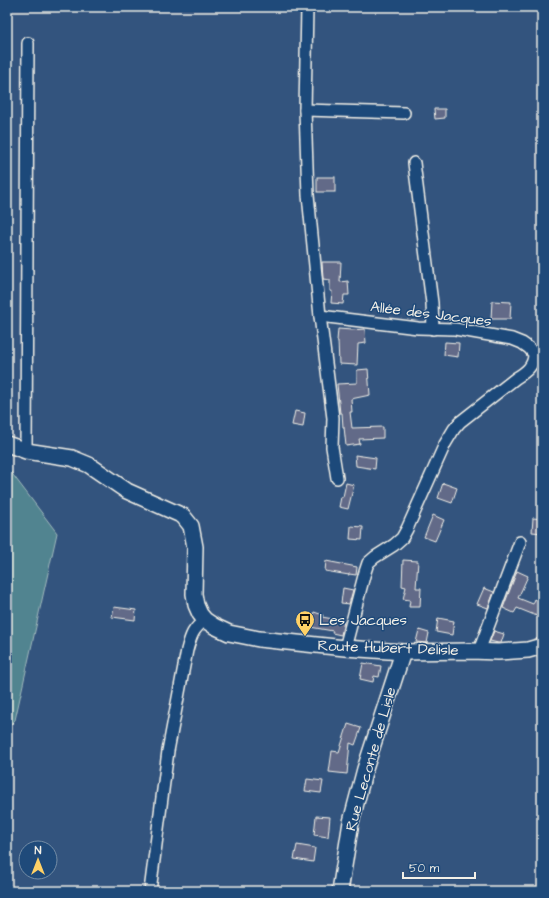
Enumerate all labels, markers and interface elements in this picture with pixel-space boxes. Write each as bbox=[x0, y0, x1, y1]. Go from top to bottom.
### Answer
street label: Allée des Jacques bbox=[369, 296, 493, 332]
bus stop icon: Les Jacques bbox=[294, 609, 316, 637]
place label: Les Jacques bbox=[319, 610, 408, 631]
street label: Route Hubert Delisle bbox=[317, 635, 459, 661]
street label: Rue Leconte de Lisle bbox=[340, 684, 402, 834]
north arrow bbox=[18, 840, 58, 880]
text: N bbox=[35, 843, 42, 858]
scale bar bbox=[403, 854, 475, 880]
text: 50 m bbox=[409, 860, 440, 877]

